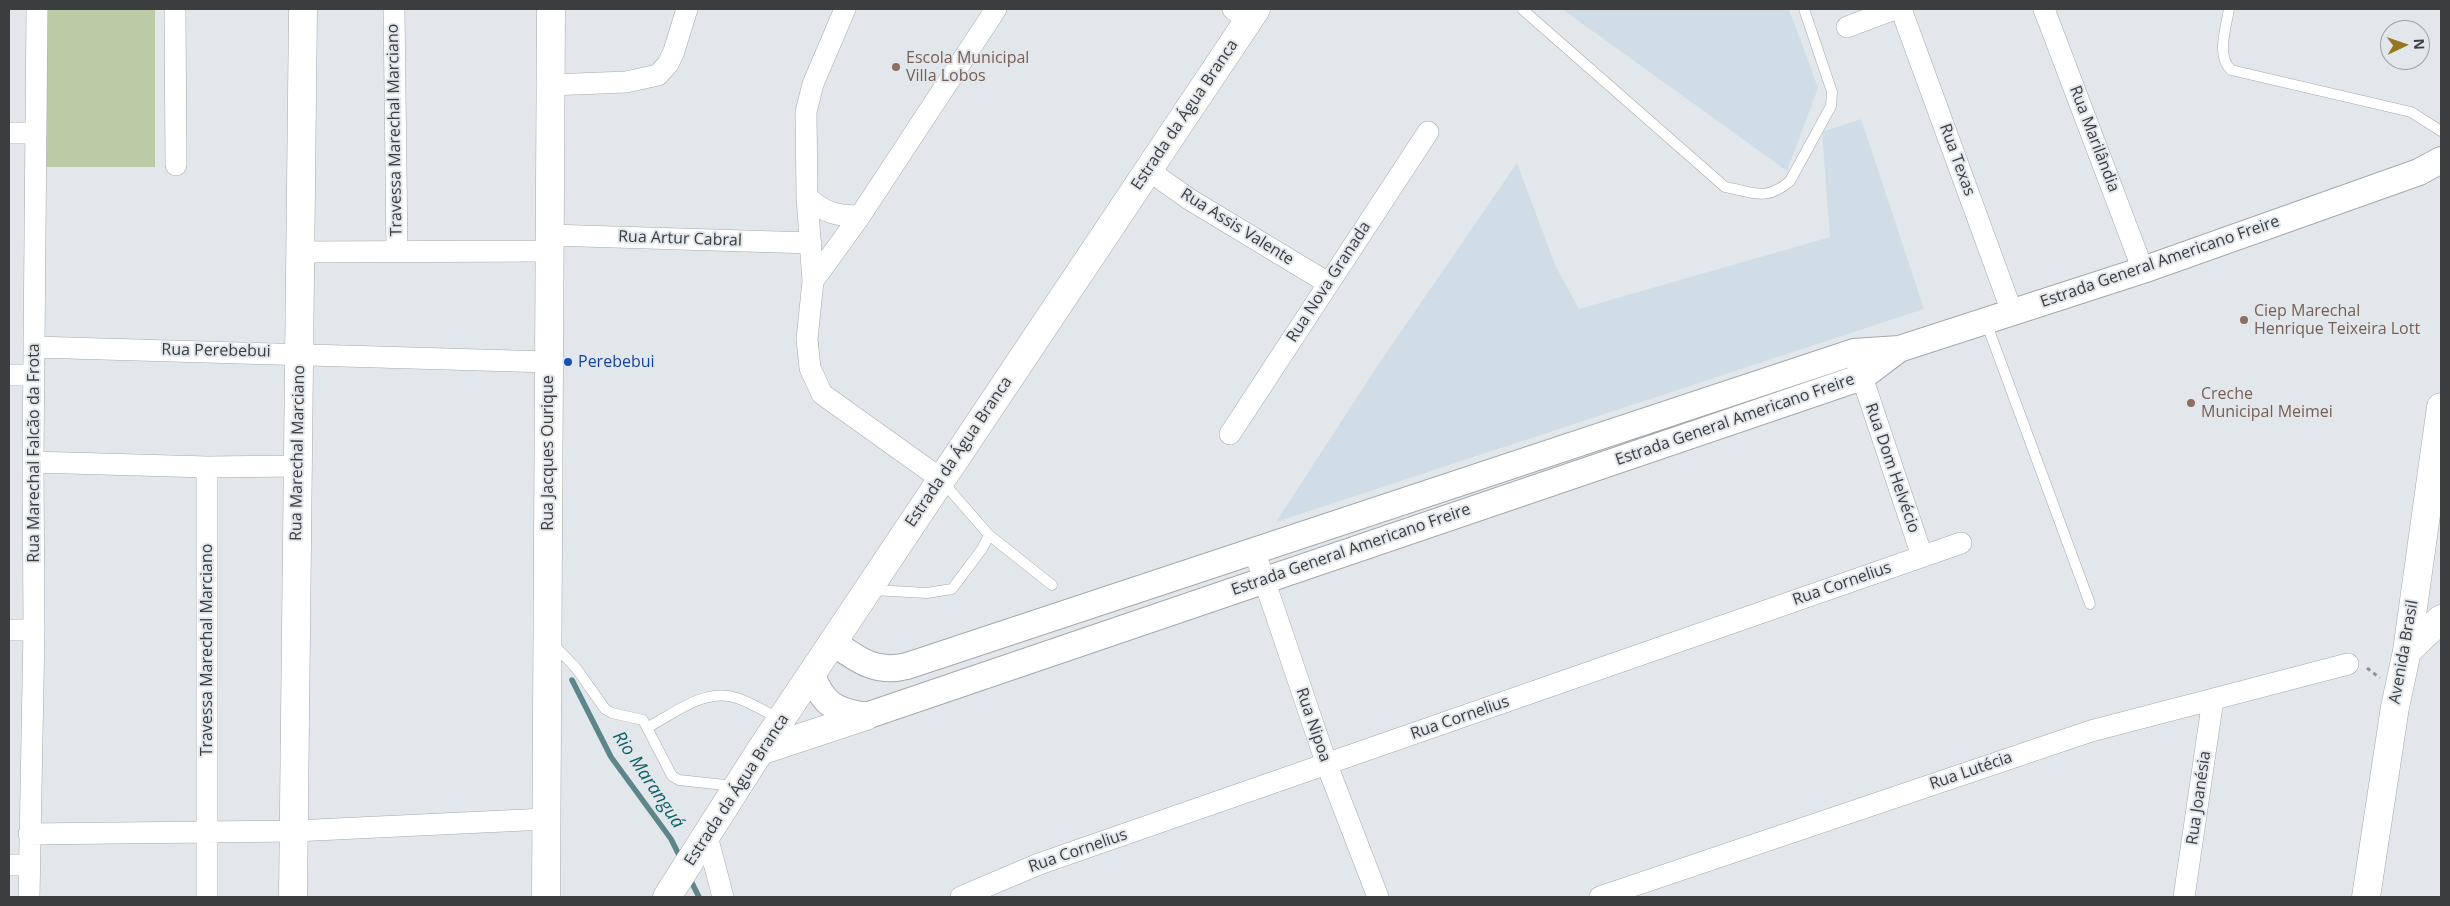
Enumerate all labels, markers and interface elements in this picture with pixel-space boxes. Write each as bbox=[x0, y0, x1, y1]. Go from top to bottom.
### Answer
north arrow bbox=[2380, 20, 2430, 70]
street label: Travessa Marechal Marciano bbox=[384, 23, 406, 237]
street label: Estrada da Água Branca bbox=[1128, 36, 1242, 194]
text: N bbox=[2410, 38, 2429, 50]
place label: Escola Municipal Villa Lobos bbox=[906, 48, 1029, 86]
marker: Escola Municipal Villa Lobos bbox=[890, 61, 902, 73]
street label: Rua Marilândia bbox=[2065, 83, 2123, 195]
street label: Rua Texas bbox=[1935, 121, 1979, 199]
street label: Rua Assis Valente bbox=[1177, 184, 1297, 270]
street label: Estrada General Americano Freire bbox=[2038, 212, 2282, 312]
street label: Rua Nova Granada bbox=[1283, 218, 1375, 346]
street label: Rua Artur Cabral bbox=[618, 227, 742, 251]
place label: Ciep Marechal Henrique Teixeira Lott bbox=[2254, 301, 2420, 339]
marker: Ciep Marechal Henrique Teixeira Lott bbox=[2238, 314, 2250, 326]
street label: Rua Perebebui bbox=[161, 340, 271, 362]
street label: Rua Marechal Falcão da Frota bbox=[24, 343, 44, 563]
place label: Perebebui bbox=[578, 352, 655, 372]
marker: Perebebui bbox=[562, 356, 574, 368]
street label: Rua Marechal Marciano bbox=[287, 365, 309, 541]
street label: Estrada General Americano Freire bbox=[1613, 370, 1857, 470]
street label: Estrada da Água Branca bbox=[902, 373, 1016, 531]
street label: Rua Jacques Ourique bbox=[538, 375, 558, 531]
place label: Creche Municipal Meimei bbox=[2201, 384, 2333, 422]
marker: Creche Municipal Meimei bbox=[2185, 397, 2197, 409]
street label: Rua Dom Helvécio bbox=[1861, 401, 1923, 535]
street label: Estrada General Americano Freire bbox=[1229, 500, 1473, 600]
street label: Travessa Marechal Marciano bbox=[197, 544, 217, 756]
street label: Rua Cornelius bbox=[1790, 558, 1894, 610]
street label: Avenida Brasil bbox=[2385, 599, 2423, 705]
street label: Rua Nipoa bbox=[1291, 685, 1335, 765]
street label: Rua Cornelius bbox=[1408, 692, 1512, 744]
street label: Estrada da Água Branca bbox=[681, 710, 793, 870]
water label: Rio Maranguá bbox=[608, 727, 688, 833]
street label: Rua Lutécia bbox=[1927, 748, 2015, 794]
street label: Rua Joanésia bbox=[2183, 750, 2215, 846]
street label: Rua Cornelius bbox=[1026, 825, 1130, 877]

